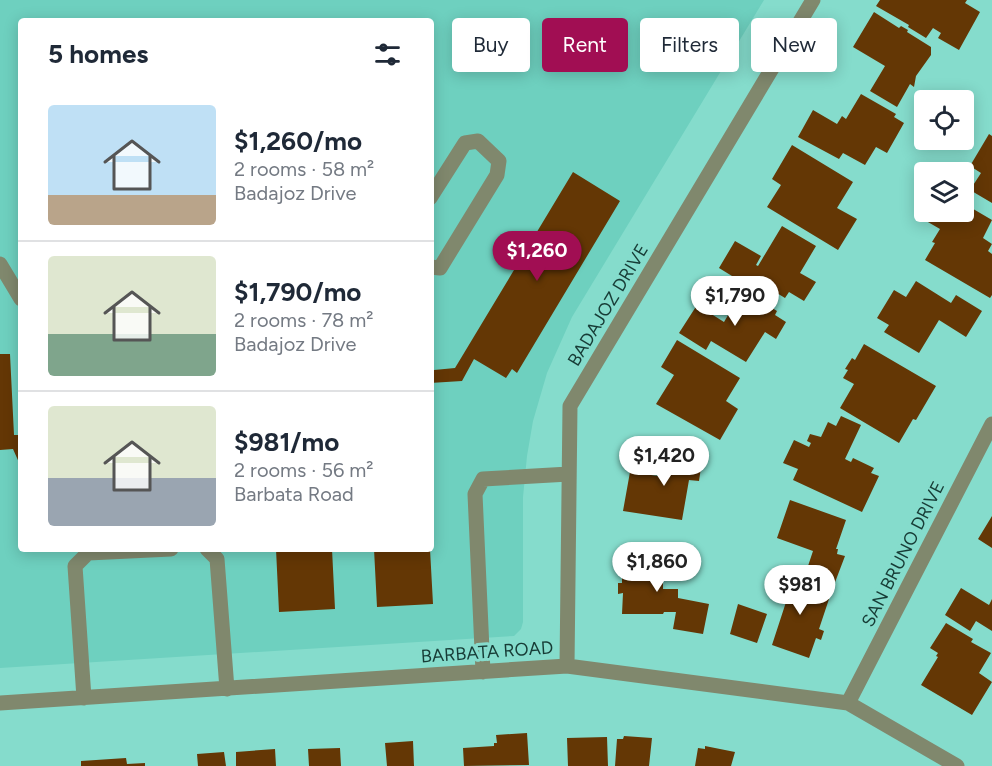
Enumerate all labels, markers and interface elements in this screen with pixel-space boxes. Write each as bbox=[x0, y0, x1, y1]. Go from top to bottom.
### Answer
chip: Buy bbox=[452, 18, 530, 72]
chip: Rent bbox=[542, 18, 628, 72]
chip: Filters bbox=[640, 18, 739, 72]
chip: New bbox=[751, 18, 837, 72]
text: 5 homes bbox=[48, 38, 148, 70]
icon: filters bbox=[371, 38, 404, 71]
map controls bbox=[914, 90, 974, 222]
button: locate bbox=[914, 90, 974, 150]
text: $1,260/mo bbox=[234, 125, 362, 157]
icon: home bbox=[96, 129, 168, 201]
text: 2 rooms · 58 m² bbox=[234, 157, 374, 181]
button: layers bbox=[914, 162, 974, 222]
text: Badajoz Drive bbox=[234, 181, 356, 205]
pin: $1,260 bbox=[488, 231, 586, 282]
text: $1,260 bbox=[507, 238, 567, 262]
street label: BADAJOZ DRIVE bbox=[563, 240, 653, 370]
text: $1,790/mo bbox=[234, 276, 361, 308]
pin: $1,790 bbox=[686, 276, 784, 327]
icon: home bbox=[96, 280, 168, 352]
text: $1,790 bbox=[705, 283, 765, 307]
text: 2 rooms · 78 m² bbox=[234, 308, 374, 332]
text: Badajoz Drive bbox=[234, 332, 356, 356]
text: $981/mo bbox=[234, 426, 339, 458]
icon: home bbox=[96, 430, 168, 502]
pin: $1,420 bbox=[615, 436, 713, 487]
text: $1,420 bbox=[633, 443, 695, 467]
text: 2 rooms · 56 m² bbox=[234, 458, 373, 482]
street label: SAN BRUNO DRIVE bbox=[857, 477, 949, 631]
text: Barbata Road bbox=[234, 482, 354, 506]
pin: $1,860 bbox=[608, 542, 706, 593]
text: $1,860 bbox=[626, 549, 688, 573]
pin: $981 bbox=[764, 565, 836, 616]
text: $981 bbox=[778, 572, 822, 596]
street label: BARBATA ROAD bbox=[420, 636, 554, 668]

